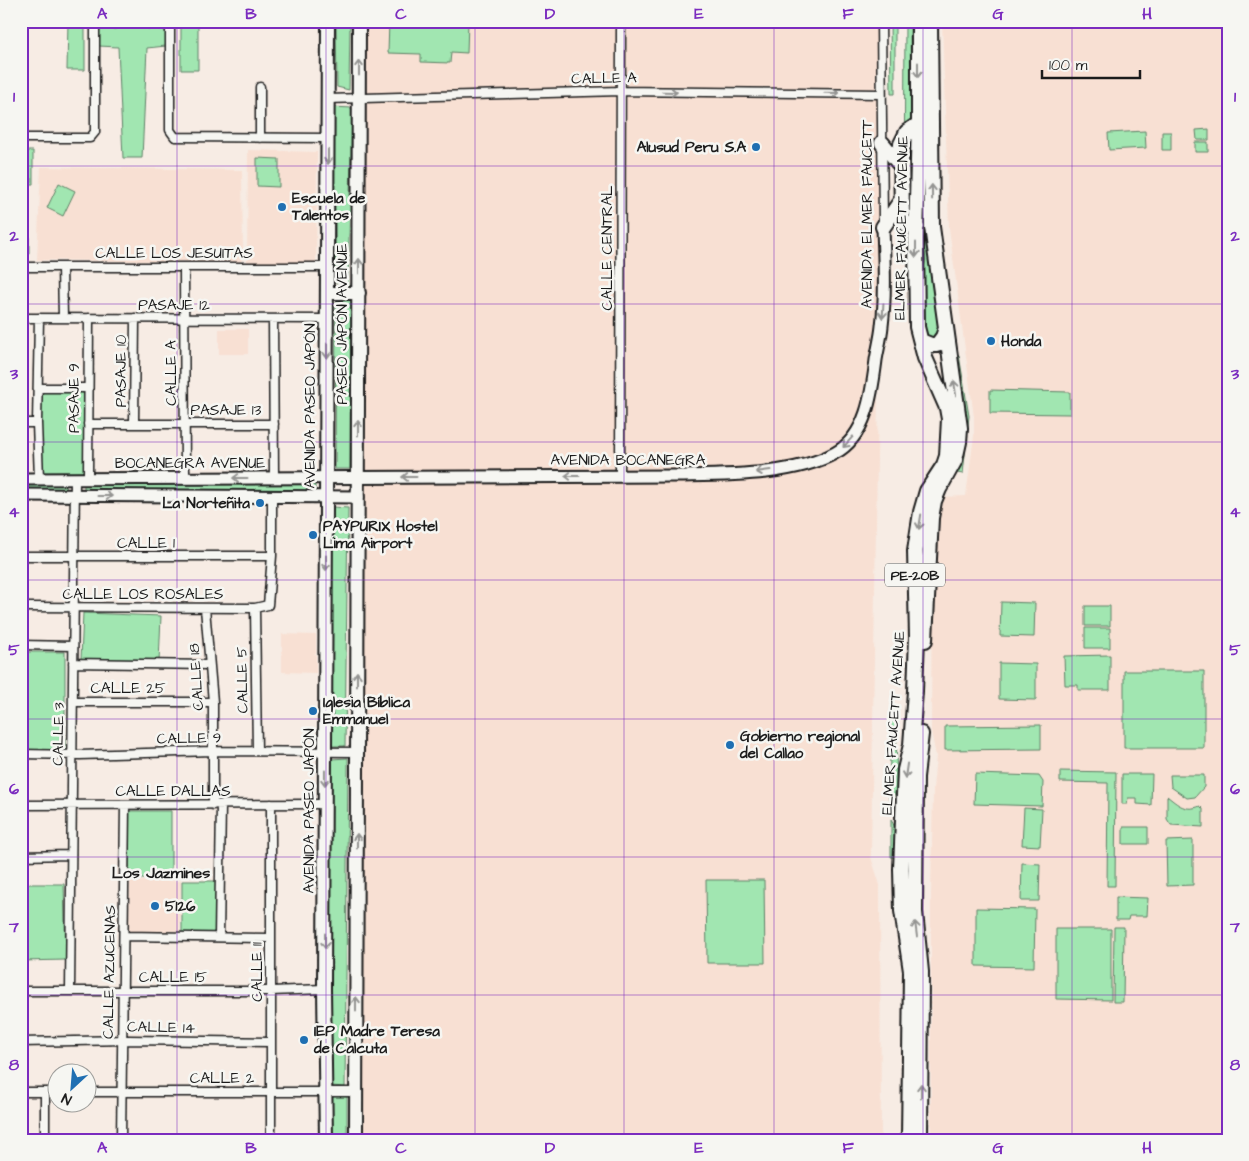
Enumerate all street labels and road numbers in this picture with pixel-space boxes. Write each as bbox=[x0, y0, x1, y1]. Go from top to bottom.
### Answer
street label: CALLE A bbox=[571, 67, 637, 90]
street label: AVENIDA ELMER FAUCETT bbox=[857, 119, 878, 308]
street label: ELMER FAUCETT AVENUE bbox=[889, 135, 914, 320]
street label: CALLE CENTRAL bbox=[597, 185, 618, 310]
street label: CALLE LOS JESUITAS bbox=[95, 243, 253, 264]
street label: PASEO JAPÓN AVENUE bbox=[332, 243, 353, 404]
street label: PASAJE 12 bbox=[138, 295, 210, 316]
street label: AVENIDA PASEO JAPÓN bbox=[300, 323, 321, 489]
street label: PASAJE 10 bbox=[111, 334, 132, 407]
street label: CALLE A bbox=[161, 340, 182, 406]
street label: PASAJE 9 bbox=[64, 363, 85, 433]
street label: PASAJE 13 bbox=[191, 400, 262, 421]
street label: AVENIDA BOCANEGRA bbox=[551, 450, 706, 471]
street label: BOCANEGRA AVENUE bbox=[115, 453, 265, 474]
street label: CALLE 1 bbox=[117, 533, 175, 554]
road number: PE-20B bbox=[885, 564, 945, 586]
street label: CALLE LOS ROSALES bbox=[63, 584, 224, 605]
street label: ELMER FAUCETT AVENUE bbox=[877, 630, 910, 816]
street label: CALLE 18 bbox=[184, 642, 209, 711]
street label: CALLE 5 bbox=[231, 646, 254, 713]
street label: CALLE 25 bbox=[90, 678, 166, 699]
street label: CALLE 3 bbox=[47, 702, 70, 766]
street label: CALLE 9 bbox=[157, 727, 221, 750]
street label: AVENIDA PASEO JAPÓN bbox=[299, 728, 320, 894]
street label: CALLE DALLAS bbox=[115, 781, 231, 802]
street label: CALLE AZUCENAS bbox=[98, 905, 121, 1039]
street label: CALLE 11 bbox=[247, 942, 268, 1002]
street label: CALLE 15 bbox=[139, 967, 208, 988]
street label: CALLE 14 bbox=[127, 1016, 195, 1039]
street label: CALLE 2 bbox=[190, 1068, 255, 1089]

